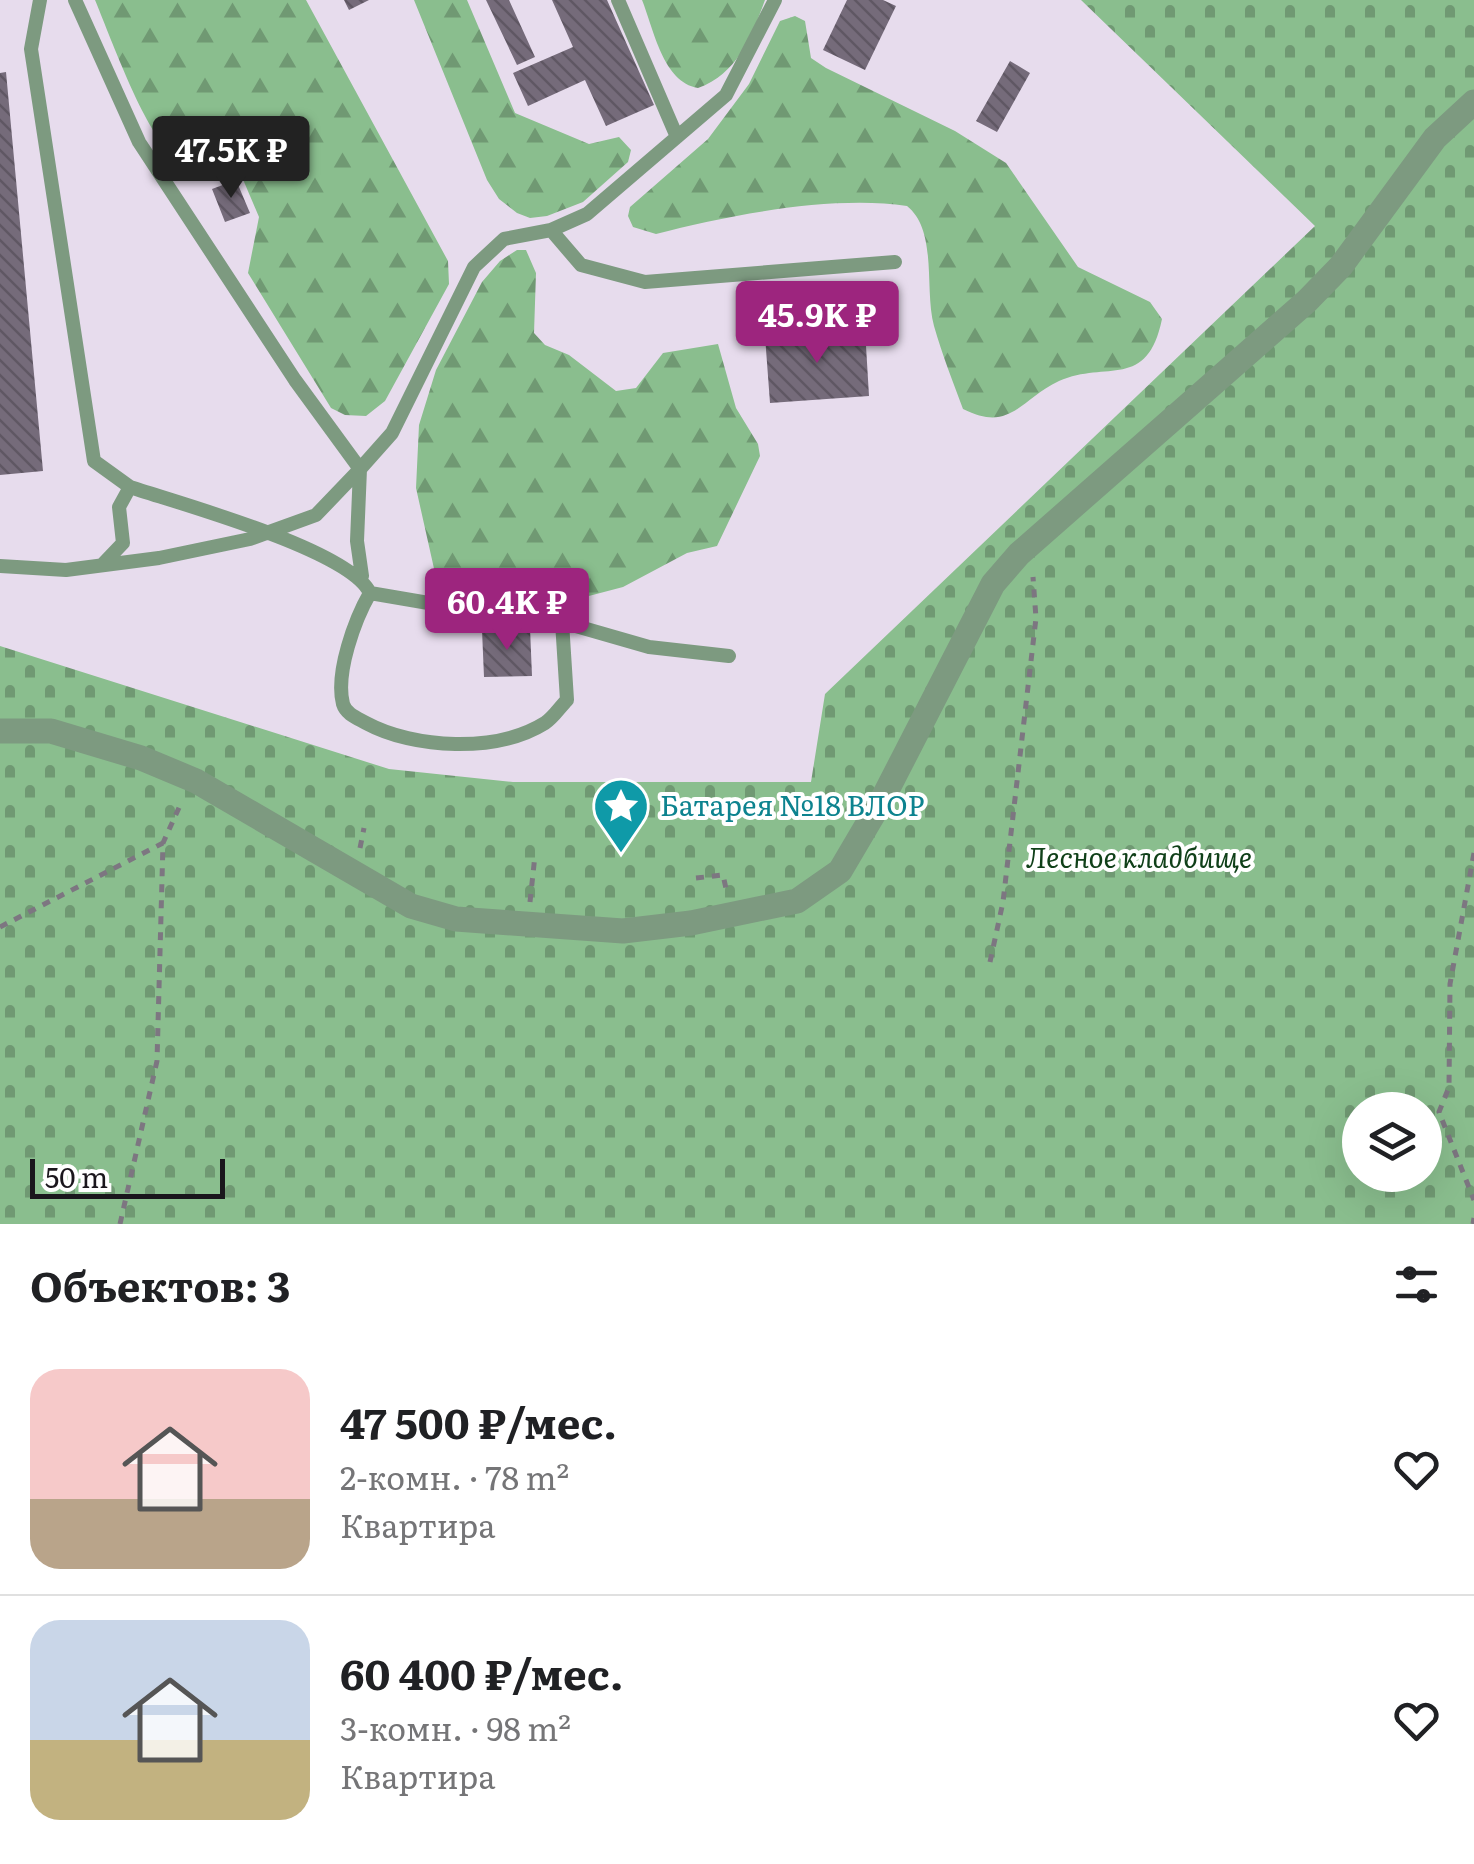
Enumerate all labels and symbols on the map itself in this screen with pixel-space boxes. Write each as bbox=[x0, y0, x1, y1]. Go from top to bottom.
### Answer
pin: 47.5K ₽ bbox=[139, 116, 323, 201]
pin: 45.9K ₽ bbox=[725, 281, 909, 366]
pin: 60.4K ₽ bbox=[415, 568, 599, 653]
place icon: Батарея №18 ВЛОР bbox=[591, 776, 651, 855]
place label: Батарея №18 ВЛОР bbox=[660, 783, 925, 825]
park label: Лесное кладбище bbox=[1026, 835, 1252, 877]
scale bar bbox=[30, 1154, 225, 1198]

